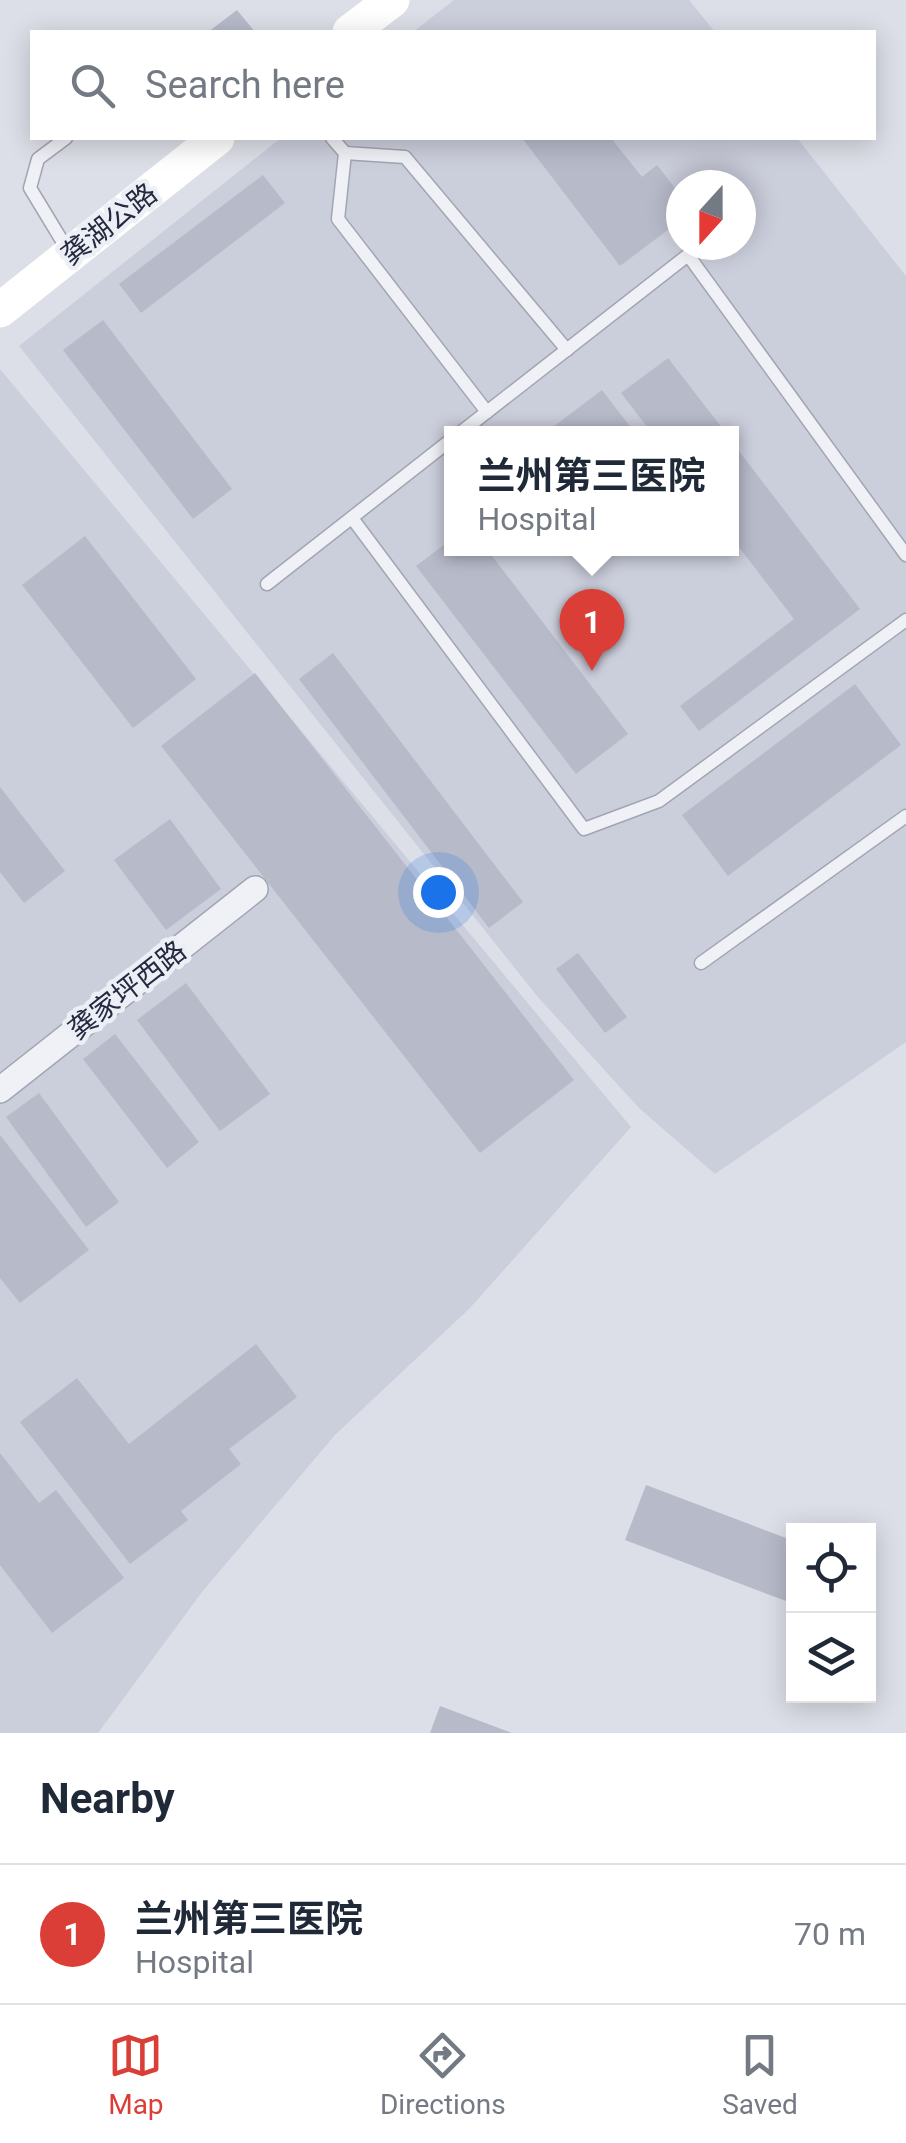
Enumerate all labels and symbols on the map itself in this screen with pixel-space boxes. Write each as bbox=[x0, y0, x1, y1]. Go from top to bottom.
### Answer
north arrow bbox=[666, 170, 756, 260]
street label: 龚湖公路 bbox=[55, 177, 163, 271]
pin: 1 bbox=[560, 588, 624, 671]
your location bbox=[413, 867, 464, 918]
street label: 龚家坪西路 bbox=[62, 934, 192, 1046]

